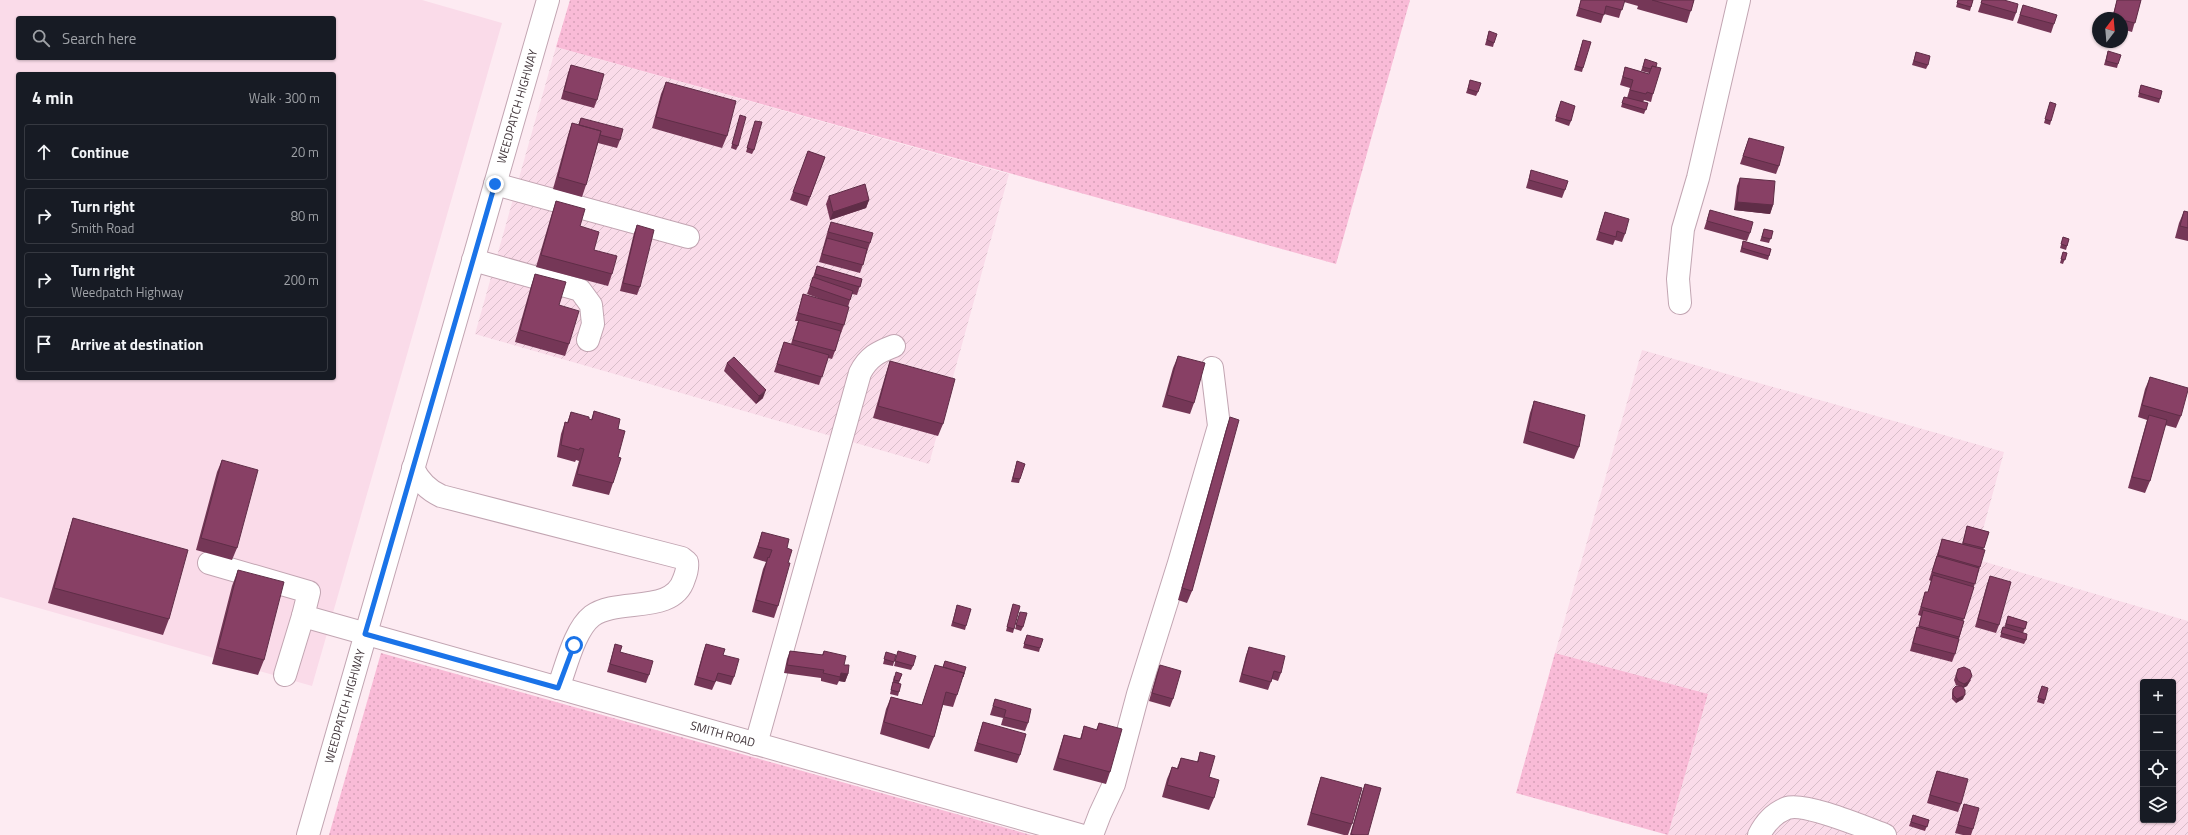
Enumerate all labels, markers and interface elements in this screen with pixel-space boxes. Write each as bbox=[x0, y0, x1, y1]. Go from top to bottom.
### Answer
north arrow bbox=[2092, 12, 2128, 48]
search box bbox=[16, 16, 336, 60]
icon: search bbox=[30, 27, 52, 49]
text: Search here bbox=[62, 27, 136, 50]
street label: WEEDPATCH HIGHWAY bbox=[491, 46, 543, 166]
text: 4 min bbox=[32, 85, 73, 111]
text: Walk · 300 m bbox=[249, 88, 320, 108]
icon: ahead bbox=[33, 141, 55, 163]
text: Continue bbox=[71, 141, 129, 164]
text: 20 m bbox=[291, 142, 319, 162]
route end bbox=[486, 175, 504, 193]
text: Turn right bbox=[71, 195, 135, 218]
icon: right bbox=[33, 205, 55, 227]
text: 80 m bbox=[291, 206, 319, 226]
text: Smith Road bbox=[71, 218, 134, 238]
text: Turn right bbox=[71, 259, 135, 282]
icon: right bbox=[33, 269, 55, 291]
text: 200 m bbox=[283, 270, 319, 290]
text: Weedpatch Highway bbox=[71, 282, 184, 302]
icon: arrive bbox=[33, 333, 55, 355]
text: Arrive at destination bbox=[71, 333, 204, 356]
route start bbox=[565, 636, 583, 654]
street label: WEEDPATCH HIGHWAY bbox=[319, 646, 370, 766]
map controls bbox=[2140, 679, 2176, 823]
button: + bbox=[2140, 679, 2176, 715]
button: − bbox=[2140, 715, 2176, 751]
street label: SMITH ROAD bbox=[688, 716, 758, 752]
button: locate bbox=[2140, 751, 2176, 787]
button: layers bbox=[2140, 787, 2176, 823]

